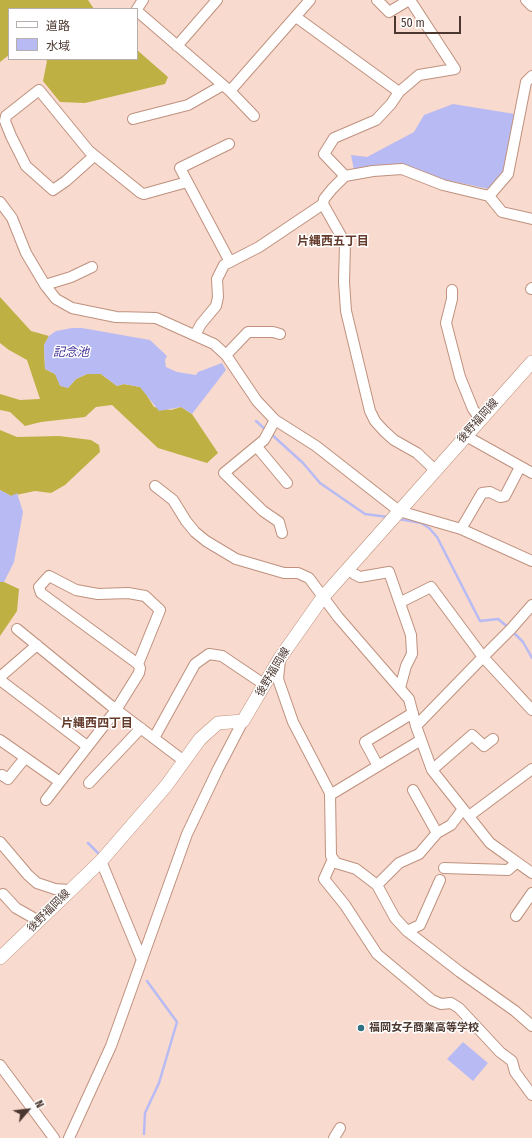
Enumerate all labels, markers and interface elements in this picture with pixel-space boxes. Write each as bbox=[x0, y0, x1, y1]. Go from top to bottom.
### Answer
legend bbox=[8, 8, 138, 60]
scale bar bbox=[396, 8, 463, 34]
text: 50 m bbox=[401, 16, 425, 30]
text: 道路 bbox=[46, 19, 70, 33]
text: 水域 bbox=[46, 39, 70, 53]
district label: 片縄西五丁目 bbox=[297, 235, 369, 249]
water label: 記念池 bbox=[53, 346, 89, 360]
street label: 後野福岡線 bbox=[455, 396, 501, 446]
street label: 後野福岡線 bbox=[253, 645, 293, 699]
district label: 片縄西四丁目 bbox=[61, 717, 133, 731]
street label: 後野福岡線 bbox=[25, 887, 73, 935]
place label: 福岡女子商業高等学校 bbox=[369, 1021, 479, 1035]
marker: 福岡女子商業高等学校 bbox=[356, 1023, 366, 1033]
north arrow bbox=[8, 1090, 48, 1130]
text: N bbox=[32, 1098, 46, 1110]

